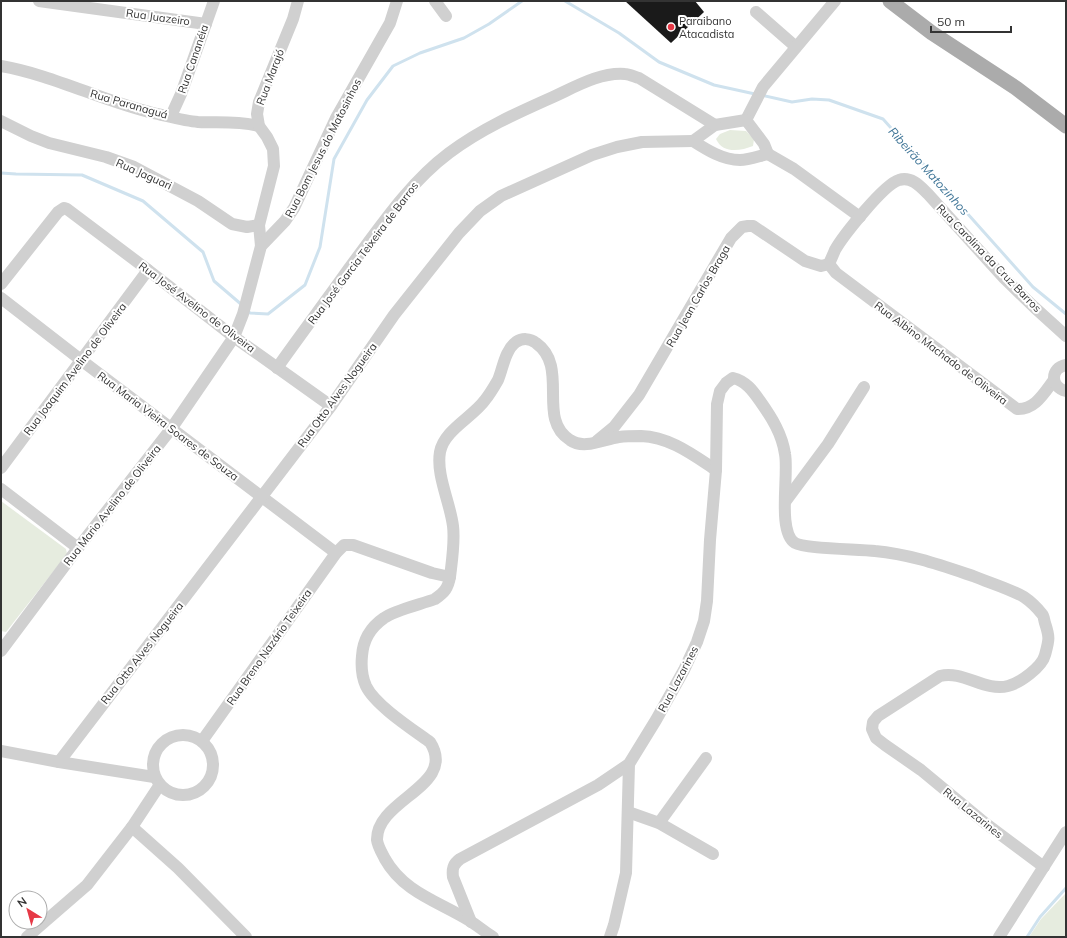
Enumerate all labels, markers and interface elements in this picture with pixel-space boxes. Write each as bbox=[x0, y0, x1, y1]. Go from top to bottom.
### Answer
street label: Rua Juazeiro bbox=[125, 6, 191, 28]
scale bar bbox=[931, 8, 1011, 34]
place label: Paraibano Atacadista bbox=[679, 14, 734, 41]
text: 50 m bbox=[937, 14, 965, 29]
marker: Paraibano Atacadista bbox=[666, 22, 676, 32]
street label: Rua Cananéia bbox=[175, 23, 211, 95]
street label: Rua Marajó bbox=[253, 47, 287, 107]
street label: Rua Bom Jesus do Matosinhos bbox=[282, 76, 364, 220]
street label: Rua Paranaguá bbox=[89, 86, 169, 122]
water label: Ribeirão Matozinhos bbox=[885, 124, 973, 218]
street label: Rua Jaguari bbox=[114, 155, 174, 193]
street label: Rua José Garcia Teixeira de Barros bbox=[305, 179, 421, 327]
street label: Rua Carolina da Cruz Barros bbox=[934, 201, 1044, 315]
street label: Rua Jean Carlos Braga bbox=[663, 243, 733, 349]
street label: Rua José Avelino de Oliveira bbox=[136, 259, 258, 355]
street label: Rua Albino Machado de Oliveira bbox=[872, 298, 1010, 408]
street label: Rua Joaquim Avelino de Oliveira bbox=[21, 300, 129, 438]
street label: Rua Otto Alves Nogueira bbox=[294, 340, 380, 450]
street label: Rua Maria Vieira Soares de Souza bbox=[95, 368, 241, 484]
street label: Rua Mario Avelino de Oliveira bbox=[60, 442, 164, 568]
street label: Rua Breno Nazário Teixeira bbox=[224, 586, 314, 708]
street label: Rua Otto Alves Nogueira bbox=[98, 599, 186, 707]
street label: Rua Lazarines bbox=[655, 644, 701, 714]
street label: Rua Lazarines bbox=[940, 785, 1006, 841]
north arrow bbox=[8, 890, 48, 930]
text: N bbox=[14, 894, 30, 910]

